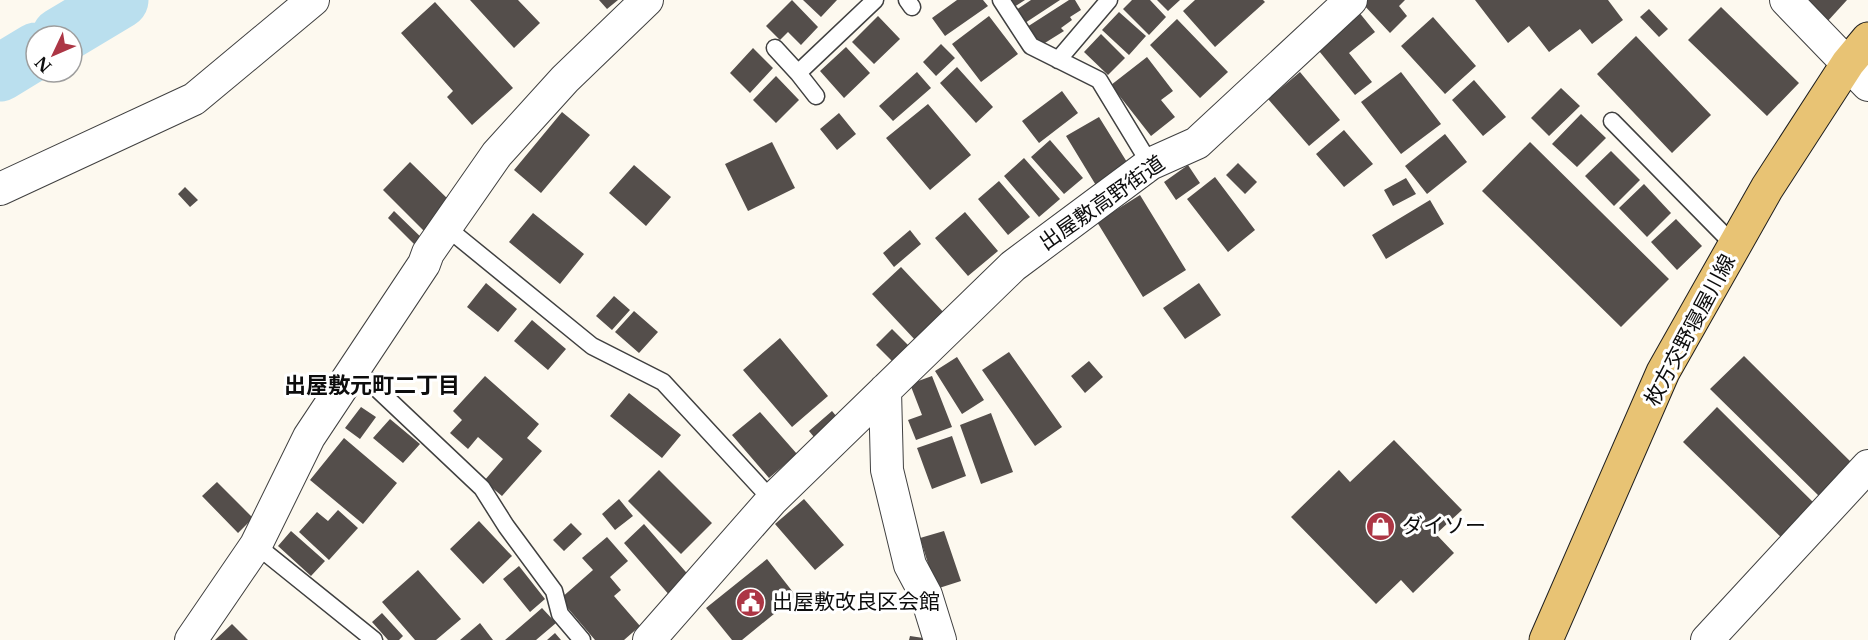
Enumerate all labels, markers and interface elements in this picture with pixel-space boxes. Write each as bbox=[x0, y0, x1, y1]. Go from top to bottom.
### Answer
north arrow bbox=[24, 24, 84, 84]
text: N bbox=[31, 52, 56, 77]
street label: 出屋敷高野街道 bbox=[1034, 150, 1170, 256]
street label: 枚方交野寝屋川線 bbox=[1639, 250, 1741, 410]
district label: 出屋敷元町二丁目 bbox=[284, 372, 460, 399]
shop icon: ダイソー bbox=[1365, 510, 1397, 542]
place label: ダイソー bbox=[1402, 513, 1486, 539]
public building icon: 出屋敷改良区会館 bbox=[735, 586, 767, 618]
place label: 出屋敷改良区会館 bbox=[772, 589, 940, 615]

